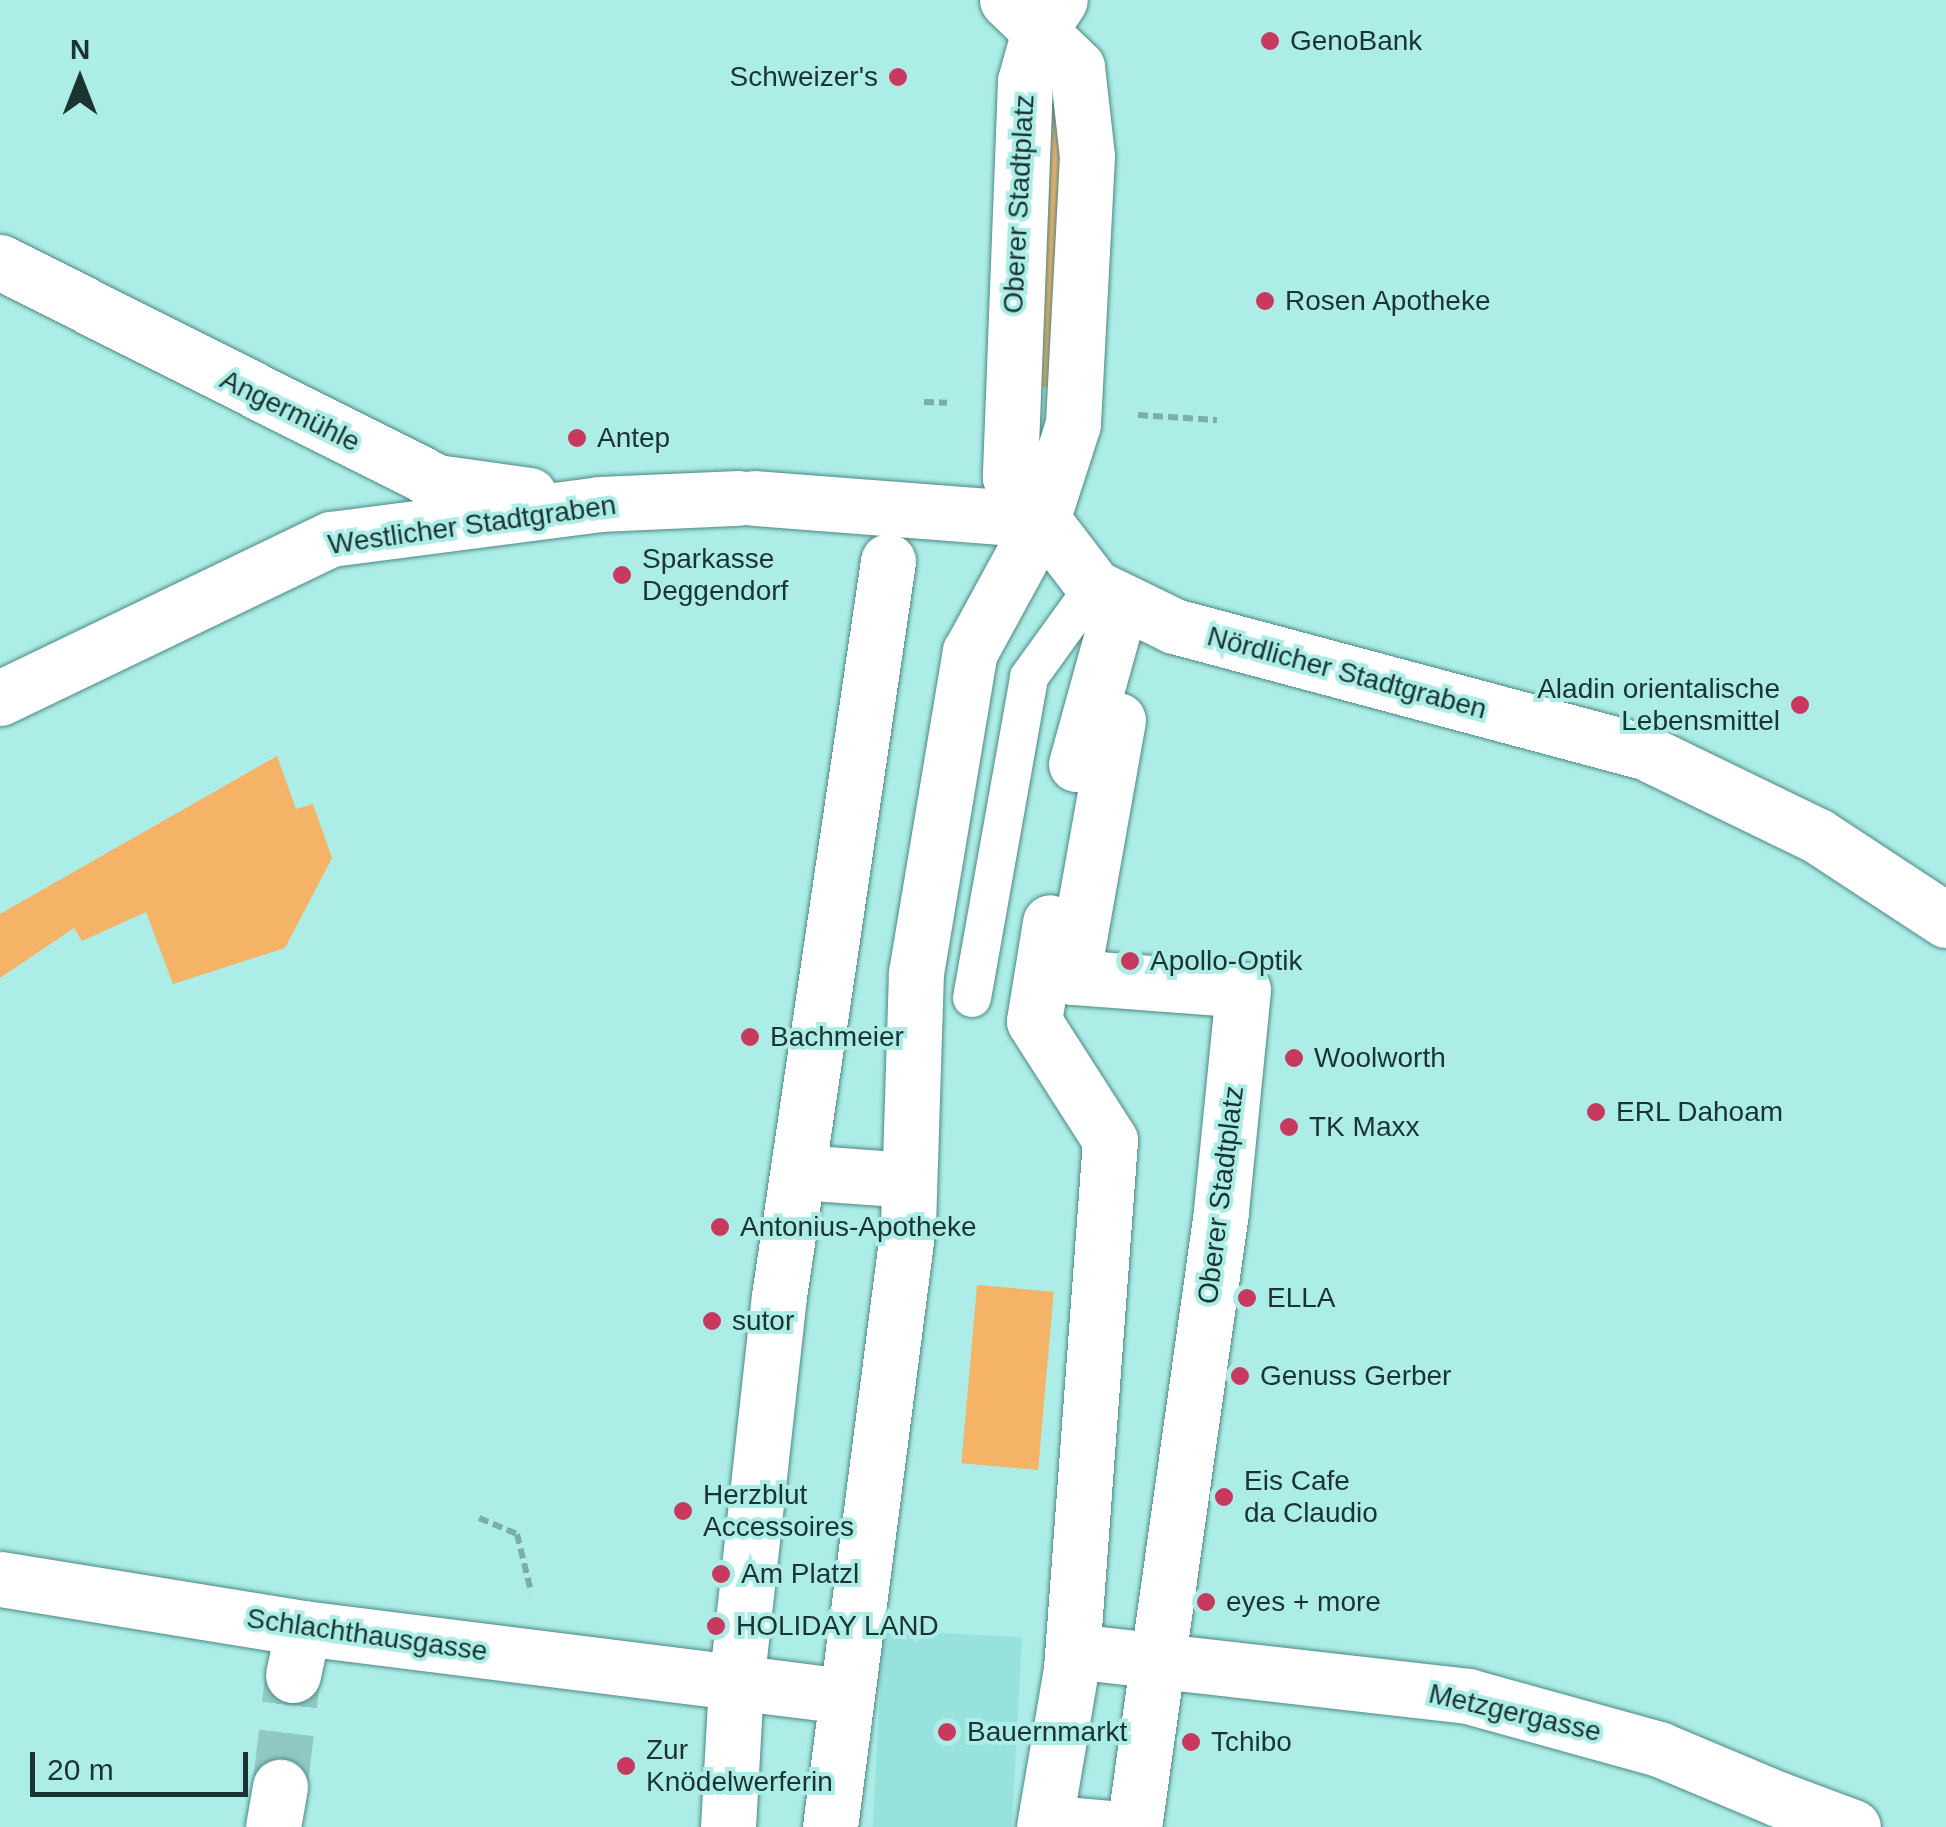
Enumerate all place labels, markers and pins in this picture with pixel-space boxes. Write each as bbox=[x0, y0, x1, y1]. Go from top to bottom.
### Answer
place label: GenoBank bbox=[1290, 24, 1422, 58]
marker: GenoBank bbox=[1259, 30, 1281, 52]
place label: Schweizer's bbox=[729, 60, 878, 94]
marker: Schweizer's bbox=[887, 66, 909, 88]
place label: Rosen Apotheke bbox=[1285, 284, 1492, 318]
marker: Rosen Apotheke bbox=[1254, 290, 1276, 312]
place label: Antep bbox=[597, 421, 670, 455]
marker: Antep bbox=[566, 427, 588, 449]
place label: Sparkasse Deggendorf bbox=[642, 542, 788, 608]
marker: Sparkasse Deggendorf bbox=[611, 564, 633, 586]
place label: Aladin orientalische Lebensmittel bbox=[1537, 672, 1780, 738]
marker: Aladin orientalische Lebensmittel bbox=[1789, 694, 1811, 716]
place label: Apollo-Optik bbox=[1150, 944, 1303, 978]
marker: Apollo-Optik bbox=[1119, 950, 1141, 972]
place label: Bachmeier bbox=[770, 1020, 904, 1054]
marker: Bachmeier bbox=[739, 1026, 761, 1048]
place label: Woolworth bbox=[1314, 1041, 1446, 1075]
marker: Woolworth bbox=[1283, 1047, 1305, 1069]
place label: ERL Dahoam bbox=[1616, 1095, 1784, 1129]
marker: ERL Dahoam bbox=[1585, 1101, 1607, 1123]
place label: TK Maxx bbox=[1309, 1110, 1419, 1144]
marker: TK Maxx bbox=[1278, 1116, 1300, 1138]
place label: Antonius-Apotheke bbox=[740, 1210, 977, 1244]
marker: Antonius-Apotheke bbox=[709, 1216, 731, 1238]
place label: ELLA bbox=[1267, 1281, 1335, 1315]
marker: ELLA bbox=[1236, 1287, 1258, 1309]
place label: sutor bbox=[732, 1304, 794, 1338]
marker: sutor bbox=[701, 1310, 723, 1332]
place label: Genuss Gerber bbox=[1260, 1359, 1451, 1393]
marker: Genuss Gerber bbox=[1229, 1365, 1251, 1387]
place label: Eis Cafe da Claudio bbox=[1244, 1464, 1378, 1530]
place label: Herzblut Accessoires bbox=[703, 1478, 854, 1544]
marker: Eis Cafe da Claudio bbox=[1213, 1486, 1235, 1508]
marker: Herzblut Accessoires bbox=[672, 1500, 694, 1522]
place label: Am Platzl bbox=[741, 1557, 859, 1591]
marker: Am Platzl bbox=[710, 1563, 732, 1585]
place label: eyes + more bbox=[1226, 1585, 1381, 1619]
marker: eyes + more bbox=[1195, 1591, 1217, 1613]
place label: HOLIDAY LAND bbox=[736, 1609, 939, 1643]
marker: HOLIDAY LAND bbox=[705, 1615, 727, 1637]
place label: Bauernmarkt bbox=[967, 1715, 1127, 1749]
marker: Bauernmarkt bbox=[936, 1721, 958, 1743]
place label: Tchibo bbox=[1211, 1725, 1292, 1759]
marker: Tchibo bbox=[1180, 1731, 1202, 1753]
place label: Zur Knödelwerferin bbox=[646, 1733, 833, 1799]
marker: Zur Knödelwerferin bbox=[615, 1755, 637, 1777]

